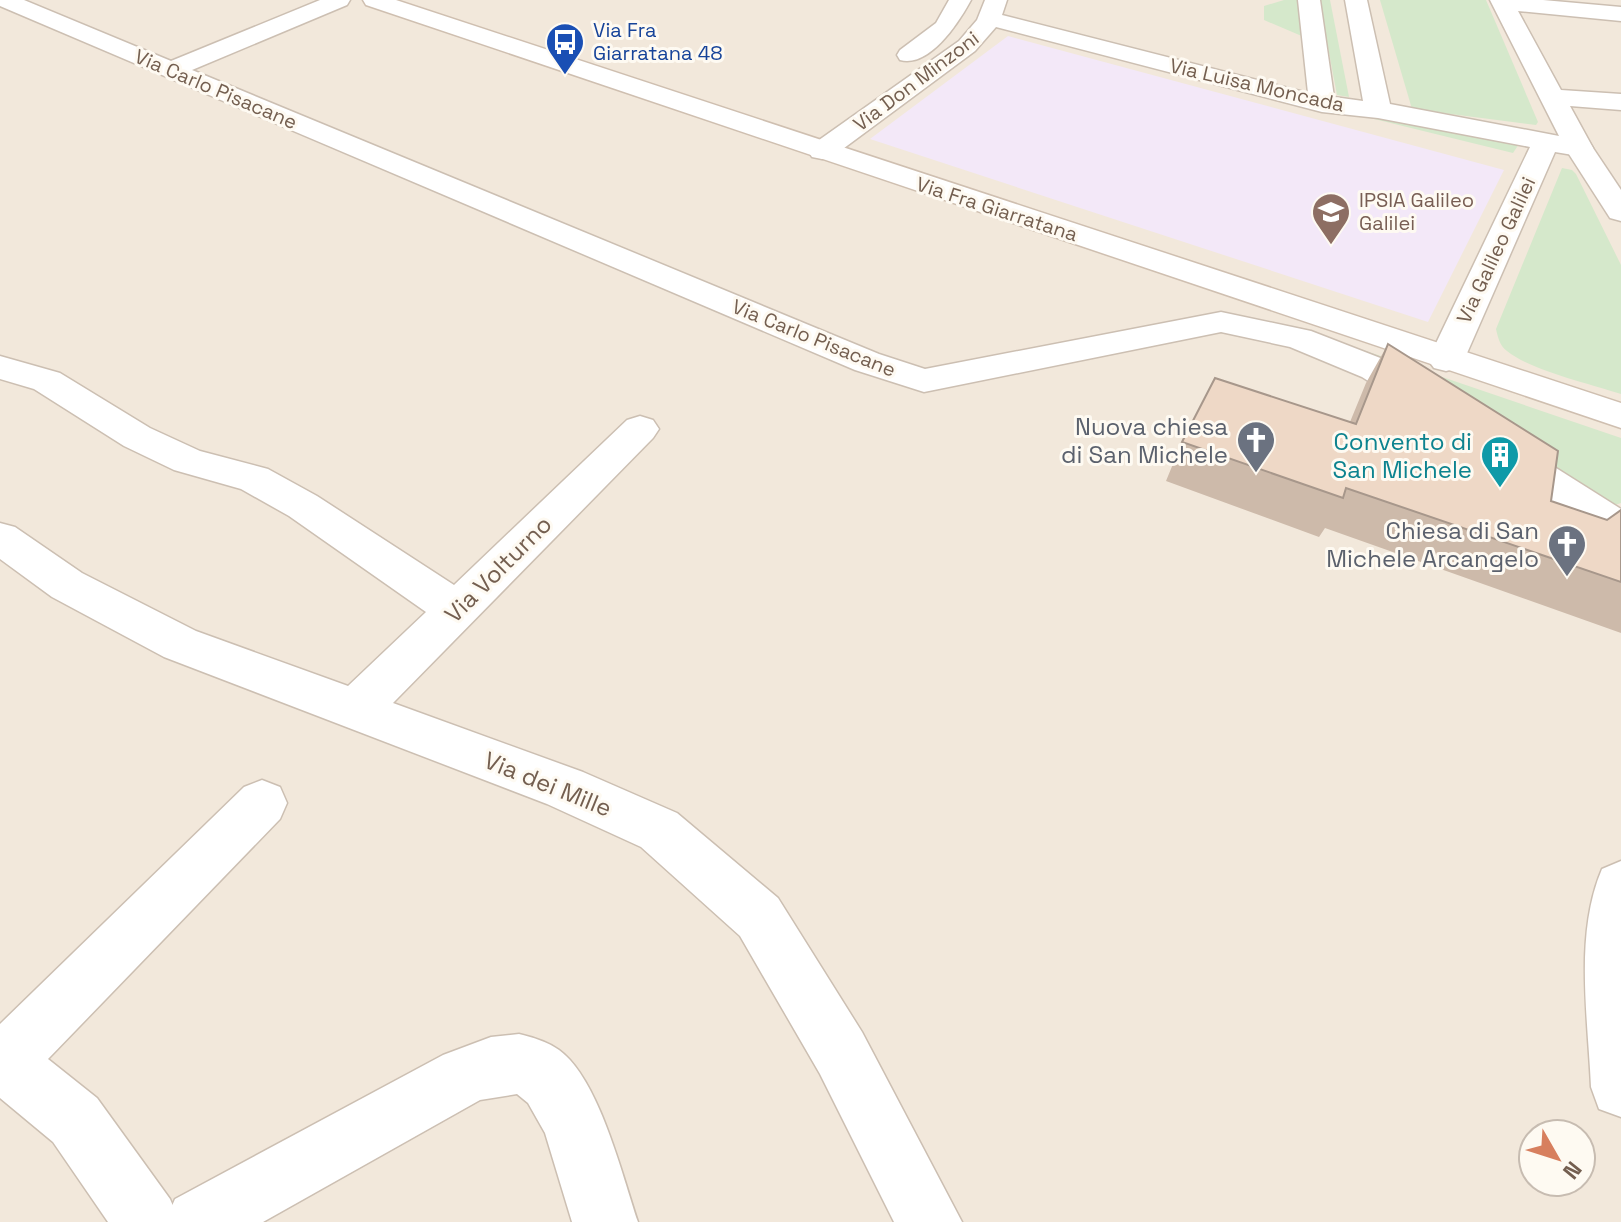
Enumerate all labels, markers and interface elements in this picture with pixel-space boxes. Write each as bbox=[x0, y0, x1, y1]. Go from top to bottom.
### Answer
place label: Via Fra Giarratana 48 bbox=[593, 17, 723, 66]
bus stop icon: Via Fra Giarratana 48 bbox=[544, 21, 586, 76]
street label: Via Don Minzoni bbox=[848, 25, 984, 137]
street label: Via Carlo Pisacane bbox=[131, 43, 301, 135]
street label: Via Luisa Moncada bbox=[1167, 52, 1347, 118]
street label: Via Fra Giarratana bbox=[913, 171, 1081, 247]
street label: Via Galileo Galilei bbox=[1451, 173, 1541, 327]
place label: IPSIA Galileo Galilei bbox=[1359, 187, 1474, 236]
school or university icon: IPSIA Galileo Galilei bbox=[1310, 191, 1352, 246]
street label: Via Carlo Pisacane bbox=[728, 293, 900, 383]
place label: Nuova chiesa di San Michele bbox=[1061, 411, 1228, 470]
church icon: Nuova chiesa di San Michele bbox=[1235, 419, 1277, 474]
place label: Convento di San Michele bbox=[1333, 426, 1472, 485]
building icon: Convento di San Michele bbox=[1479, 434, 1521, 489]
street label: Via Volturno bbox=[438, 509, 558, 629]
place label: Chiesa di San Michele Arcangelo bbox=[1326, 515, 1539, 574]
church icon: Chiesa di San Michele Arcangelo bbox=[1546, 523, 1588, 578]
street label: Via dei Mille bbox=[480, 744, 616, 824]
north arrow bbox=[1517, 1118, 1597, 1198]
text: N bbox=[1557, 1156, 1588, 1185]

